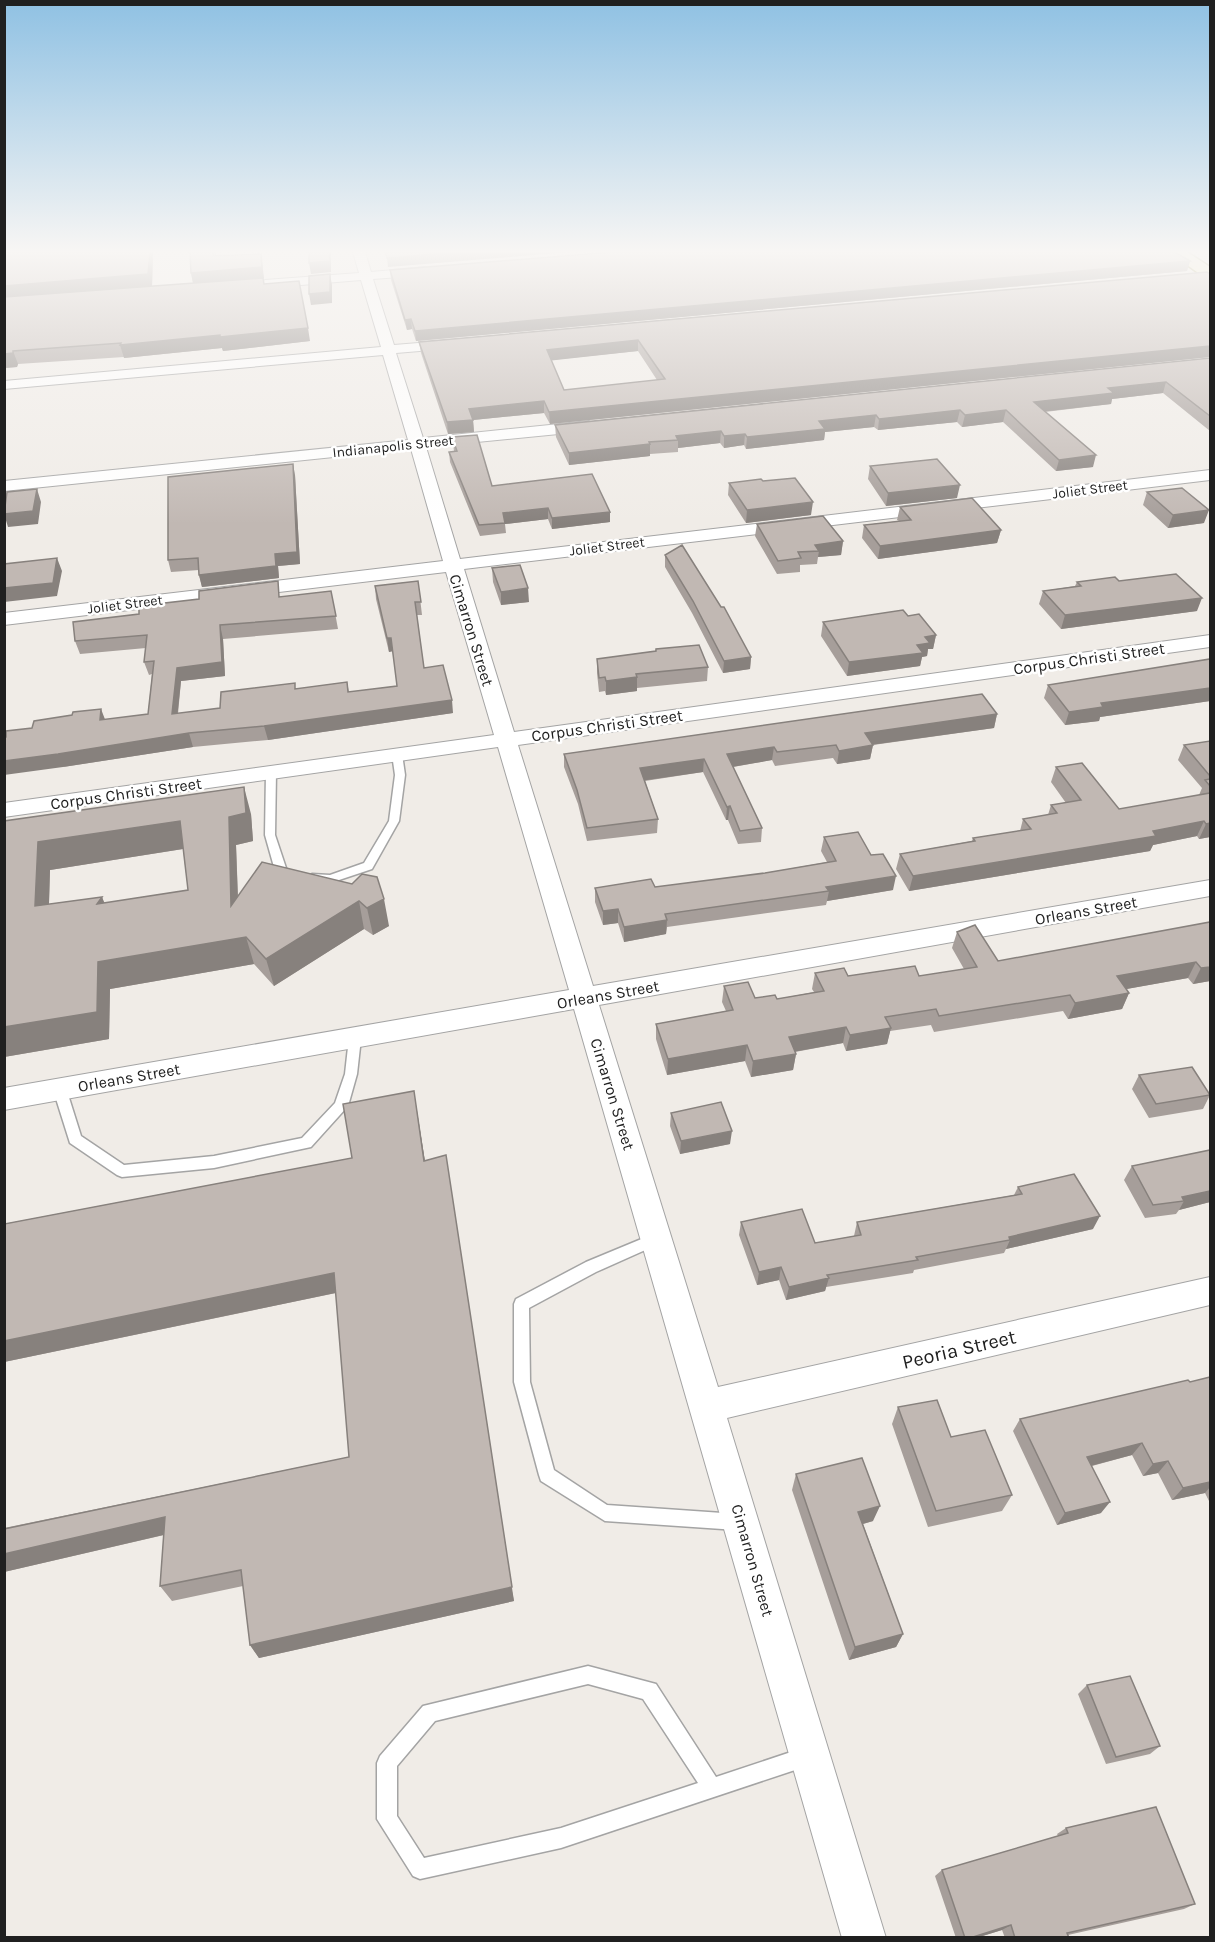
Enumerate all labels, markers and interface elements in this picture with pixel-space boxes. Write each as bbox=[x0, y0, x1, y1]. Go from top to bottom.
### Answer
street label: Indianapolis Street bbox=[332, 432, 454, 461]
street label: Joliet Street bbox=[1052, 476, 1129, 503]
street label: Joliet Street bbox=[569, 533, 646, 560]
street label: Cimarron Street bbox=[445, 572, 498, 688]
street label: Joliet Street bbox=[87, 591, 164, 618]
street label: Corpus Christi Street bbox=[1012, 638, 1166, 679]
street label: Corpus Christi Street bbox=[530, 705, 684, 746]
street label: Corpus Christi Street bbox=[49, 773, 203, 814]
street label: Orleans Street bbox=[1034, 892, 1139, 929]
street label: Orleans Street bbox=[556, 976, 661, 1013]
street label: Cimarron Street bbox=[586, 1036, 639, 1152]
street label: Orleans Street bbox=[77, 1059, 182, 1096]
street label: Peoria Street bbox=[900, 1325, 1019, 1374]
street label: Cimarron Street bbox=[727, 1502, 778, 1619]

